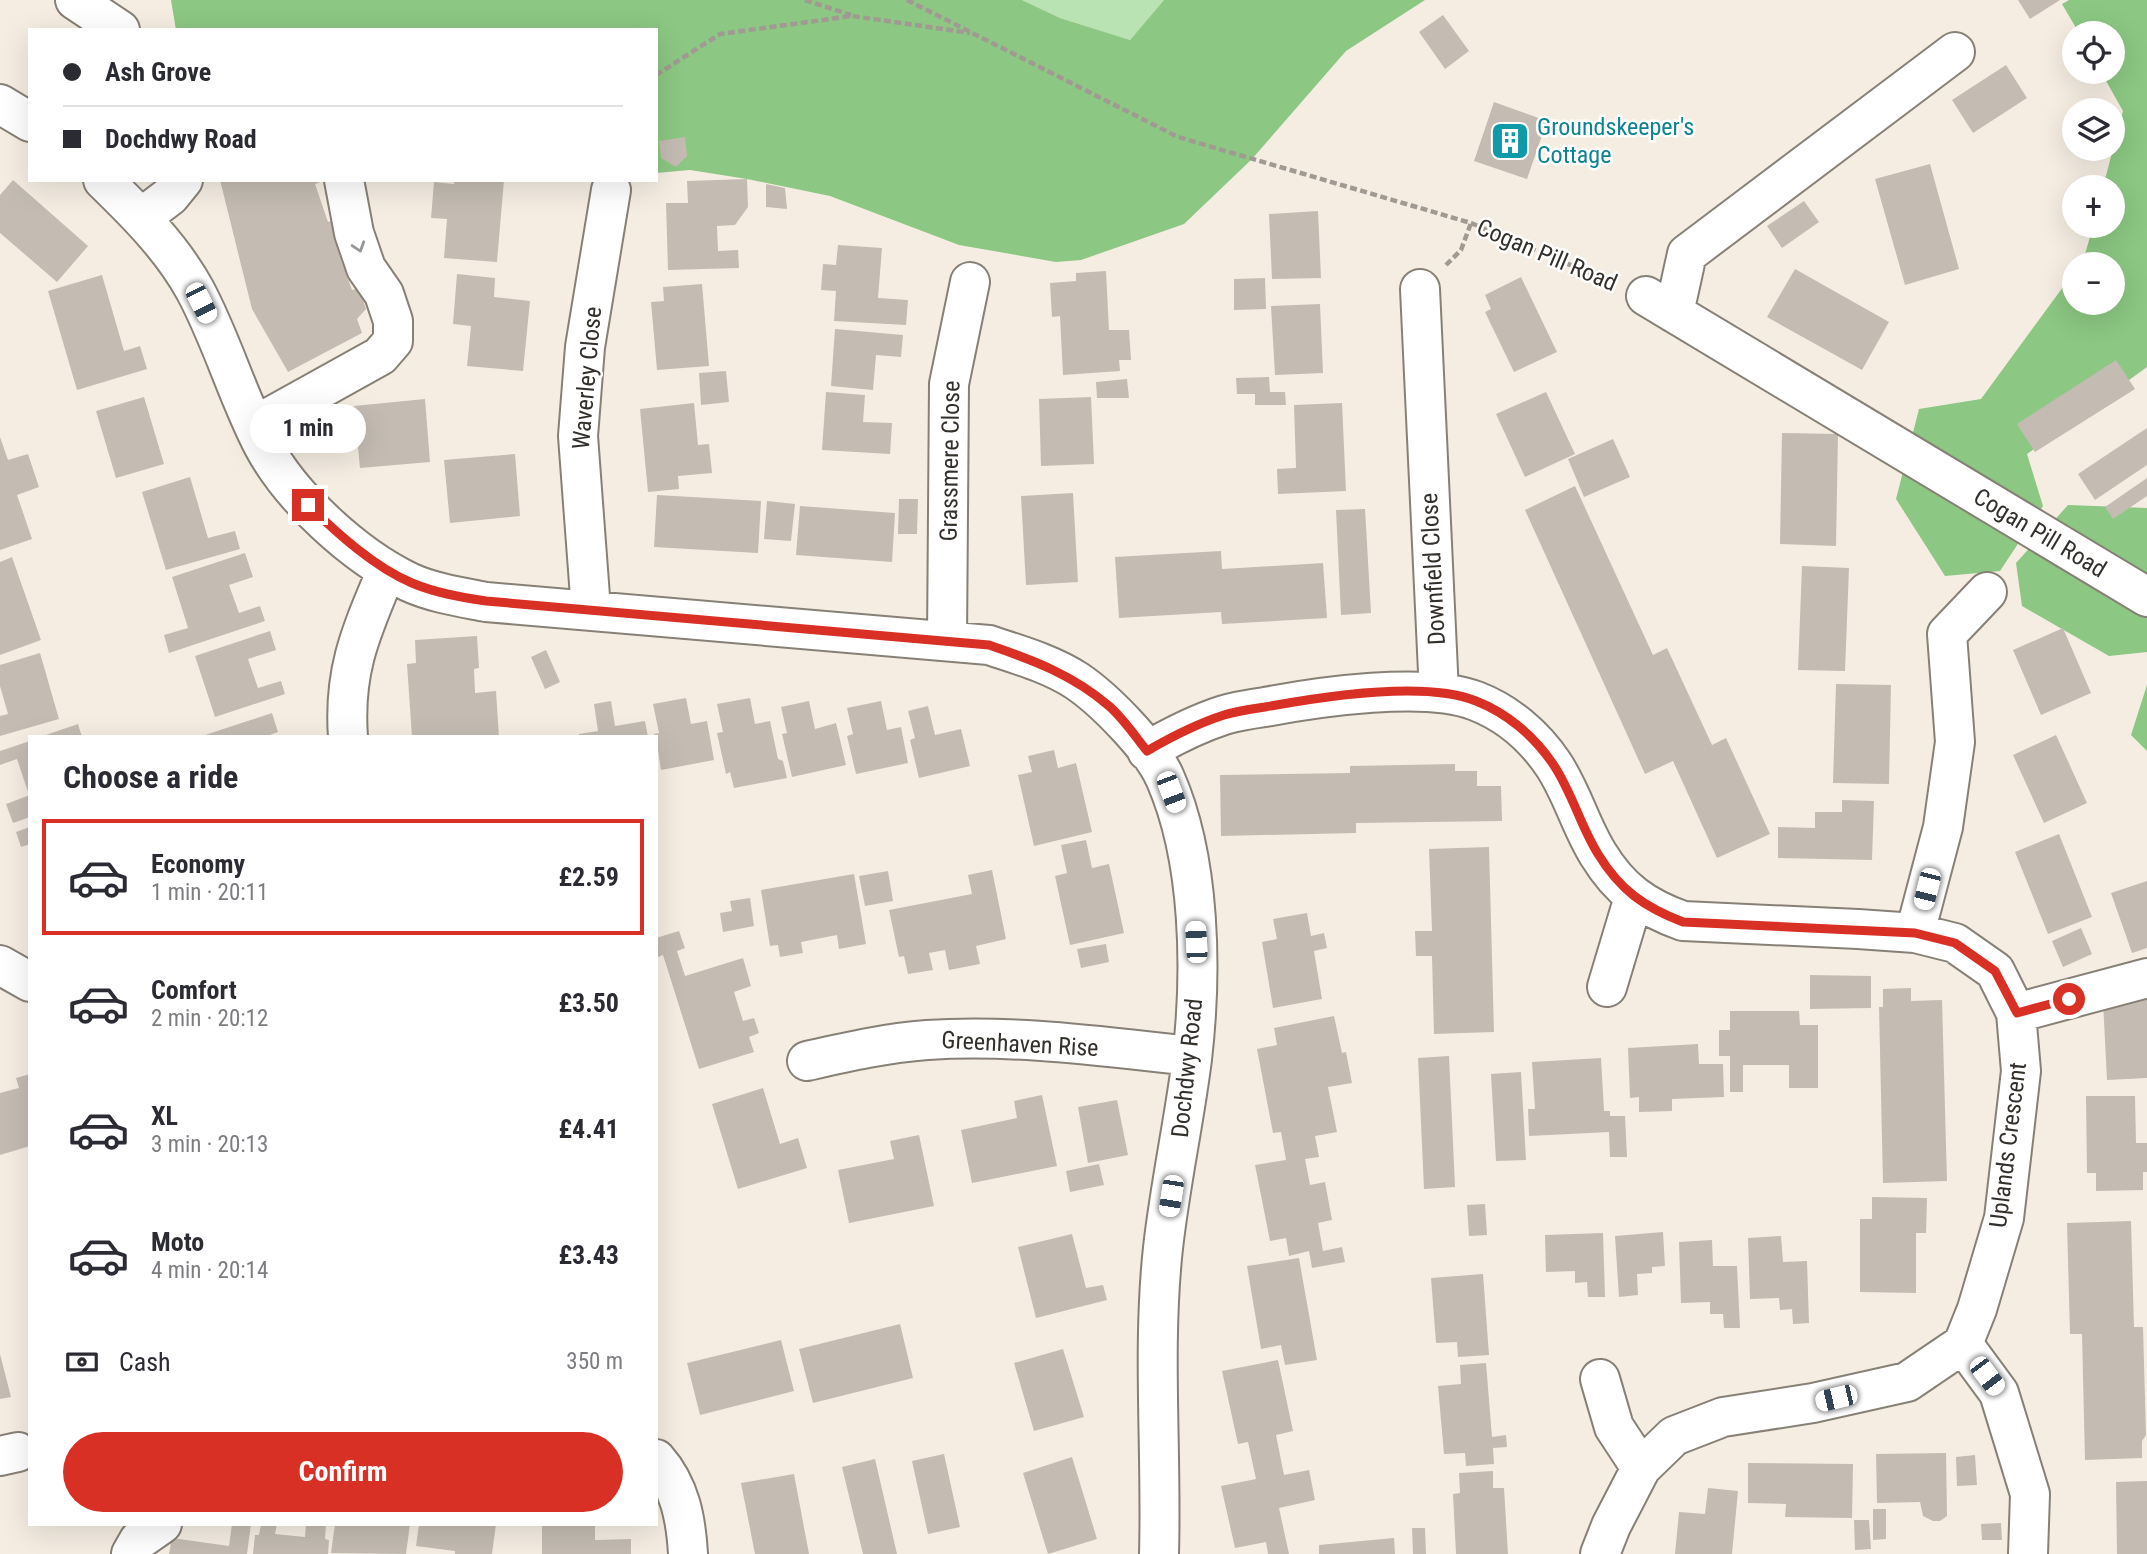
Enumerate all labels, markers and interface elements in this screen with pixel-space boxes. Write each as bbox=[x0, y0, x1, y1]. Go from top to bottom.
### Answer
map controls bbox=[2062, 21, 2125, 315]
button: locate bbox=[2062, 21, 2125, 84]
text: Ash Grove bbox=[105, 57, 211, 87]
button: layers bbox=[2062, 98, 2125, 161]
place label: Groundskeeper's Cottage bbox=[1537, 113, 1694, 169]
building icon: Groundskeeper's Cottage bbox=[1489, 120, 1531, 162]
text: Dochdwy Road bbox=[105, 124, 257, 154]
button: + bbox=[2062, 175, 2125, 238]
street label: Cogan Pill Road bbox=[1473, 213, 1621, 297]
one-way arrow bbox=[351, 240, 365, 252]
button: − bbox=[2062, 252, 2125, 315]
car bbox=[183, 280, 220, 326]
street label: Waverley Close bbox=[567, 305, 607, 451]
street label: Grassmere Close bbox=[935, 380, 965, 542]
callout: 1 min bbox=[250, 404, 366, 452]
text: 1 min bbox=[282, 415, 334, 442]
street label: Cogan Pill Road bbox=[1969, 482, 2111, 584]
route end bbox=[292, 489, 324, 521]
street label: Downfield Close bbox=[1415, 492, 1451, 646]
text: Choose a ride bbox=[63, 758, 238, 796]
car bbox=[1154, 769, 1189, 815]
icon: car bbox=[67, 846, 130, 909]
text: Economy bbox=[151, 849, 245, 879]
text: £2.59 bbox=[558, 862, 619, 892]
car bbox=[1912, 866, 1943, 912]
text: 1 min · 20:11 bbox=[151, 879, 268, 906]
car bbox=[1185, 920, 1208, 964]
icon: car bbox=[67, 972, 130, 1035]
text: Comfort bbox=[151, 975, 237, 1005]
route start bbox=[2053, 983, 2085, 1015]
text: £3.50 bbox=[558, 988, 619, 1018]
street label: Dochdwy Road bbox=[1166, 997, 1208, 1139]
text: 2 min · 20:12 bbox=[151, 1005, 268, 1032]
street label: Greenhaven Rise bbox=[941, 1026, 1099, 1062]
street label: Uplands Crescent bbox=[1984, 1061, 2032, 1229]
icon: car bbox=[67, 1098, 130, 1161]
text: XL bbox=[151, 1101, 178, 1131]
text: £4.41 bbox=[558, 1114, 619, 1144]
text: 3 min · 20:13 bbox=[151, 1131, 268, 1158]
car bbox=[1158, 1174, 1185, 1218]
icon: car bbox=[67, 1224, 130, 1287]
text: Moto bbox=[151, 1227, 204, 1257]
text: £3.43 bbox=[558, 1240, 619, 1270]
text: 4 min · 20:14 bbox=[151, 1257, 268, 1284]
icon: cash bbox=[63, 1343, 101, 1381]
text: Cash bbox=[119, 1347, 171, 1377]
text: 350 m bbox=[566, 1348, 623, 1375]
car bbox=[1966, 1353, 2009, 1399]
car bbox=[1814, 1383, 1859, 1413]
button: Confirm bbox=[63, 1432, 623, 1512]

